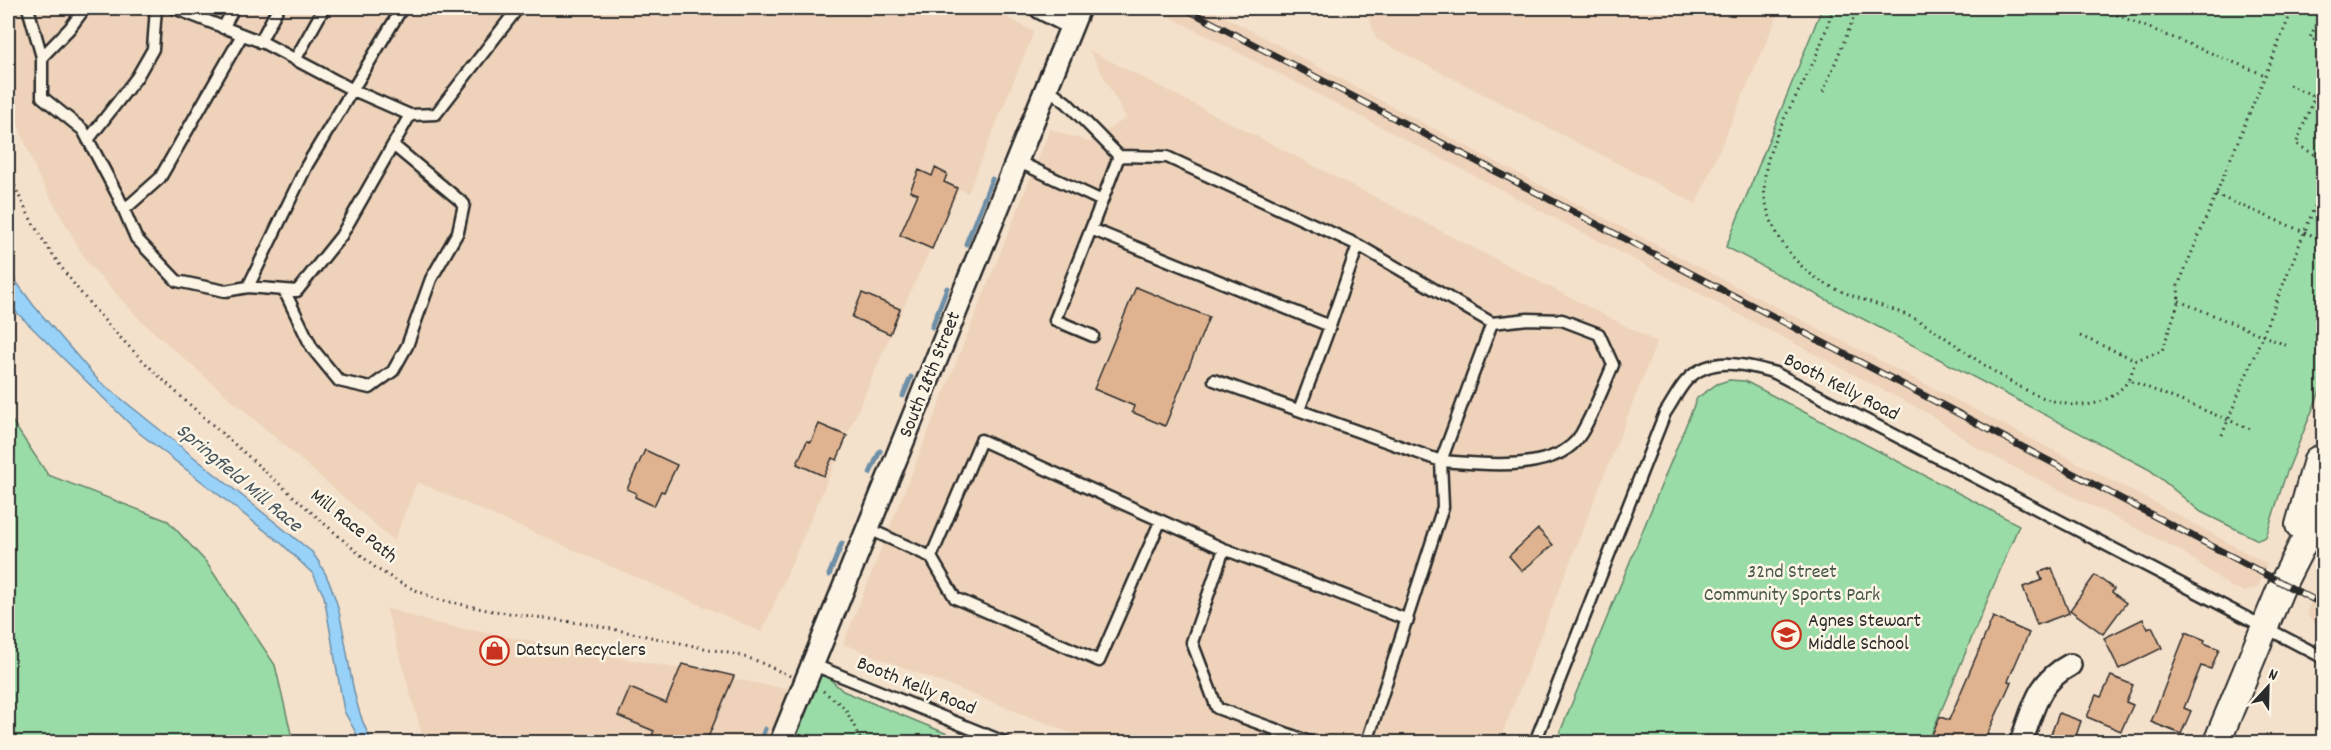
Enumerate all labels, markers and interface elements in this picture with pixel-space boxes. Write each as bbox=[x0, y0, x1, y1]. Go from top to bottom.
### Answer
street label: South 28th Street bbox=[893, 308, 969, 442]
street label: Booth Kelly Road bbox=[1778, 347, 1904, 429]
water label: Springfield Mill Race bbox=[168, 417, 309, 542]
street label: Mill Race Path bbox=[303, 483, 403, 571]
park label: 32nd Street Community Sports Park bbox=[1704, 559, 1880, 610]
place label: Agnes Stewart Middle School bbox=[1808, 608, 1921, 659]
school or university icon: Agnes Stewart Middle School bbox=[1771, 618, 1803, 650]
shop icon: Datsun Recyclers bbox=[479, 635, 511, 667]
place label: Datsun Recyclers bbox=[516, 637, 646, 665]
street label: Booth Kelly Road bbox=[852, 650, 980, 724]
north arrow bbox=[2238, 657, 2298, 717]
text: N bbox=[2265, 663, 2281, 688]

